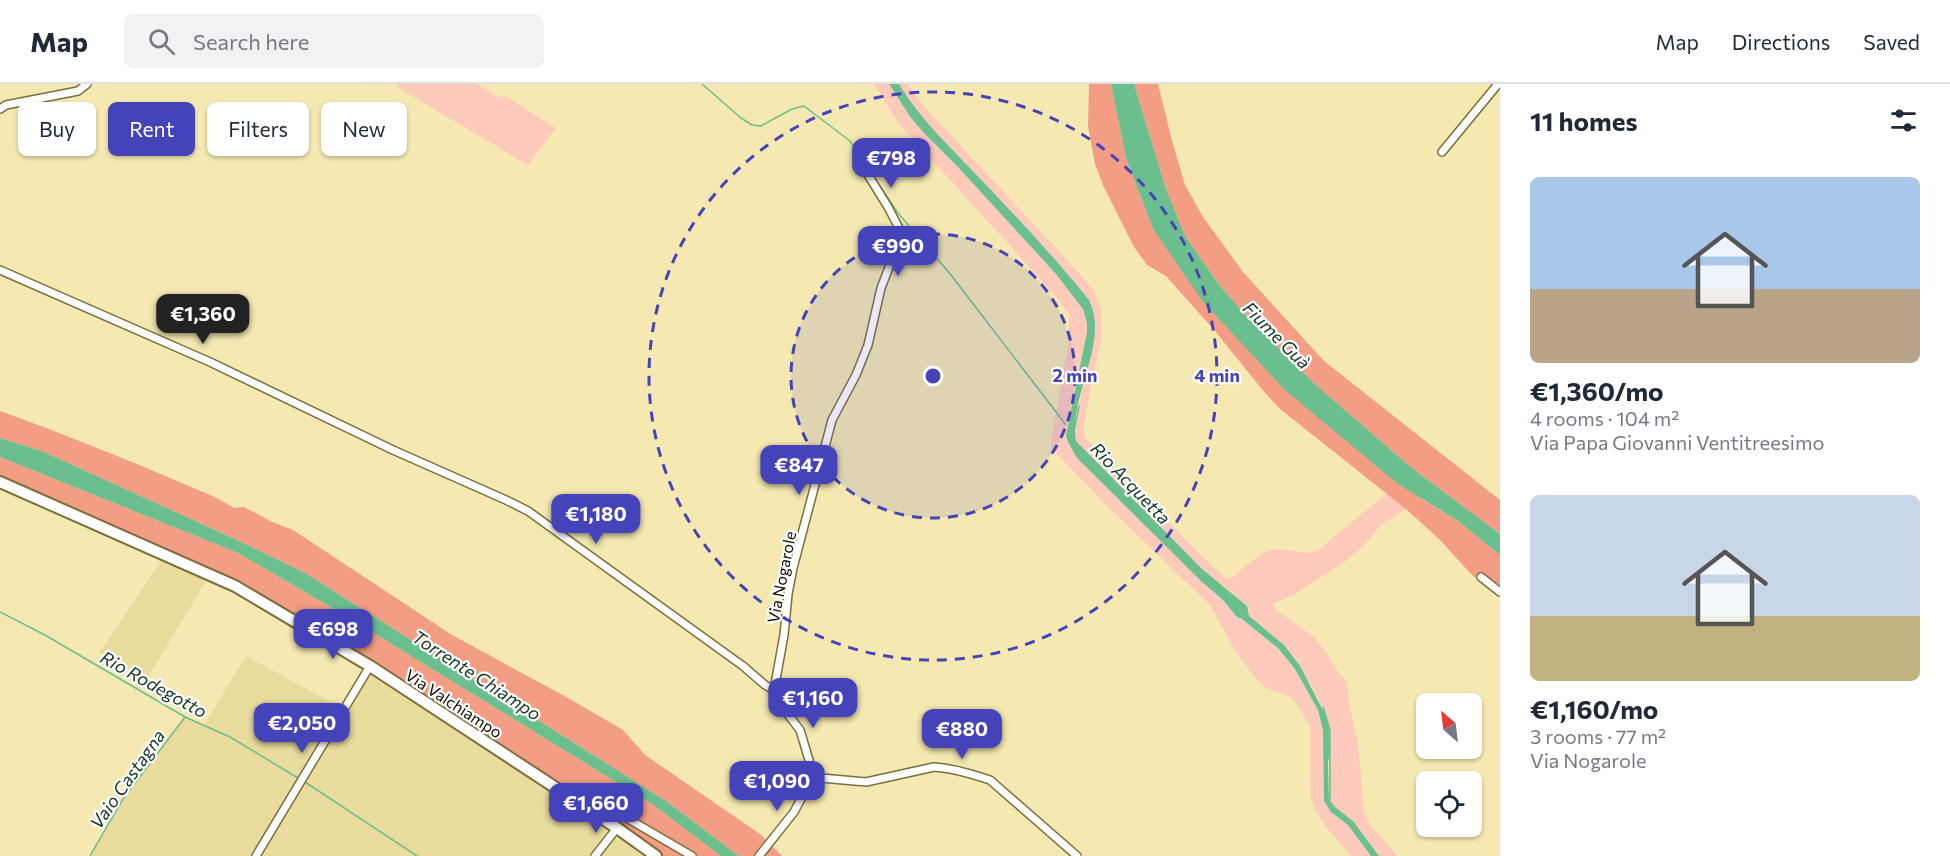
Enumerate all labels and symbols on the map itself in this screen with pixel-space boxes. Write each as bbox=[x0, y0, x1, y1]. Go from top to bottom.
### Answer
pin: €798 bbox=[855, 138, 927, 189]
pin: €990 bbox=[862, 226, 934, 277]
pin: €1,360 bbox=[154, 294, 252, 345]
water label: Fiume Guà bbox=[1239, 297, 1315, 373]
text: 2 min bbox=[1053, 364, 1097, 386]
text: 4 min bbox=[1194, 364, 1240, 386]
centre of rings bbox=[923, 366, 943, 386]
water label: Rio Acquetta bbox=[1086, 437, 1176, 529]
pin: €847 bbox=[763, 445, 835, 496]
pin: €1,180 bbox=[547, 494, 645, 545]
street label: Via Nogarole bbox=[763, 529, 799, 625]
pin: €698 bbox=[297, 609, 369, 660]
water label: Torrente Chiampo bbox=[409, 625, 545, 725]
water label: Rio Rodegotto bbox=[97, 646, 211, 722]
street label: Via Valchiampo bbox=[402, 665, 506, 741]
pin: €1,160 bbox=[764, 678, 862, 729]
north arrow bbox=[1416, 693, 1482, 759]
pin: €2,050 bbox=[253, 703, 351, 754]
pin: €880 bbox=[926, 709, 998, 760]
water label: Vaio Castagna bbox=[85, 725, 169, 833]
pin: €1,090 bbox=[728, 761, 826, 812]
pin: €1,660 bbox=[547, 783, 645, 834]

